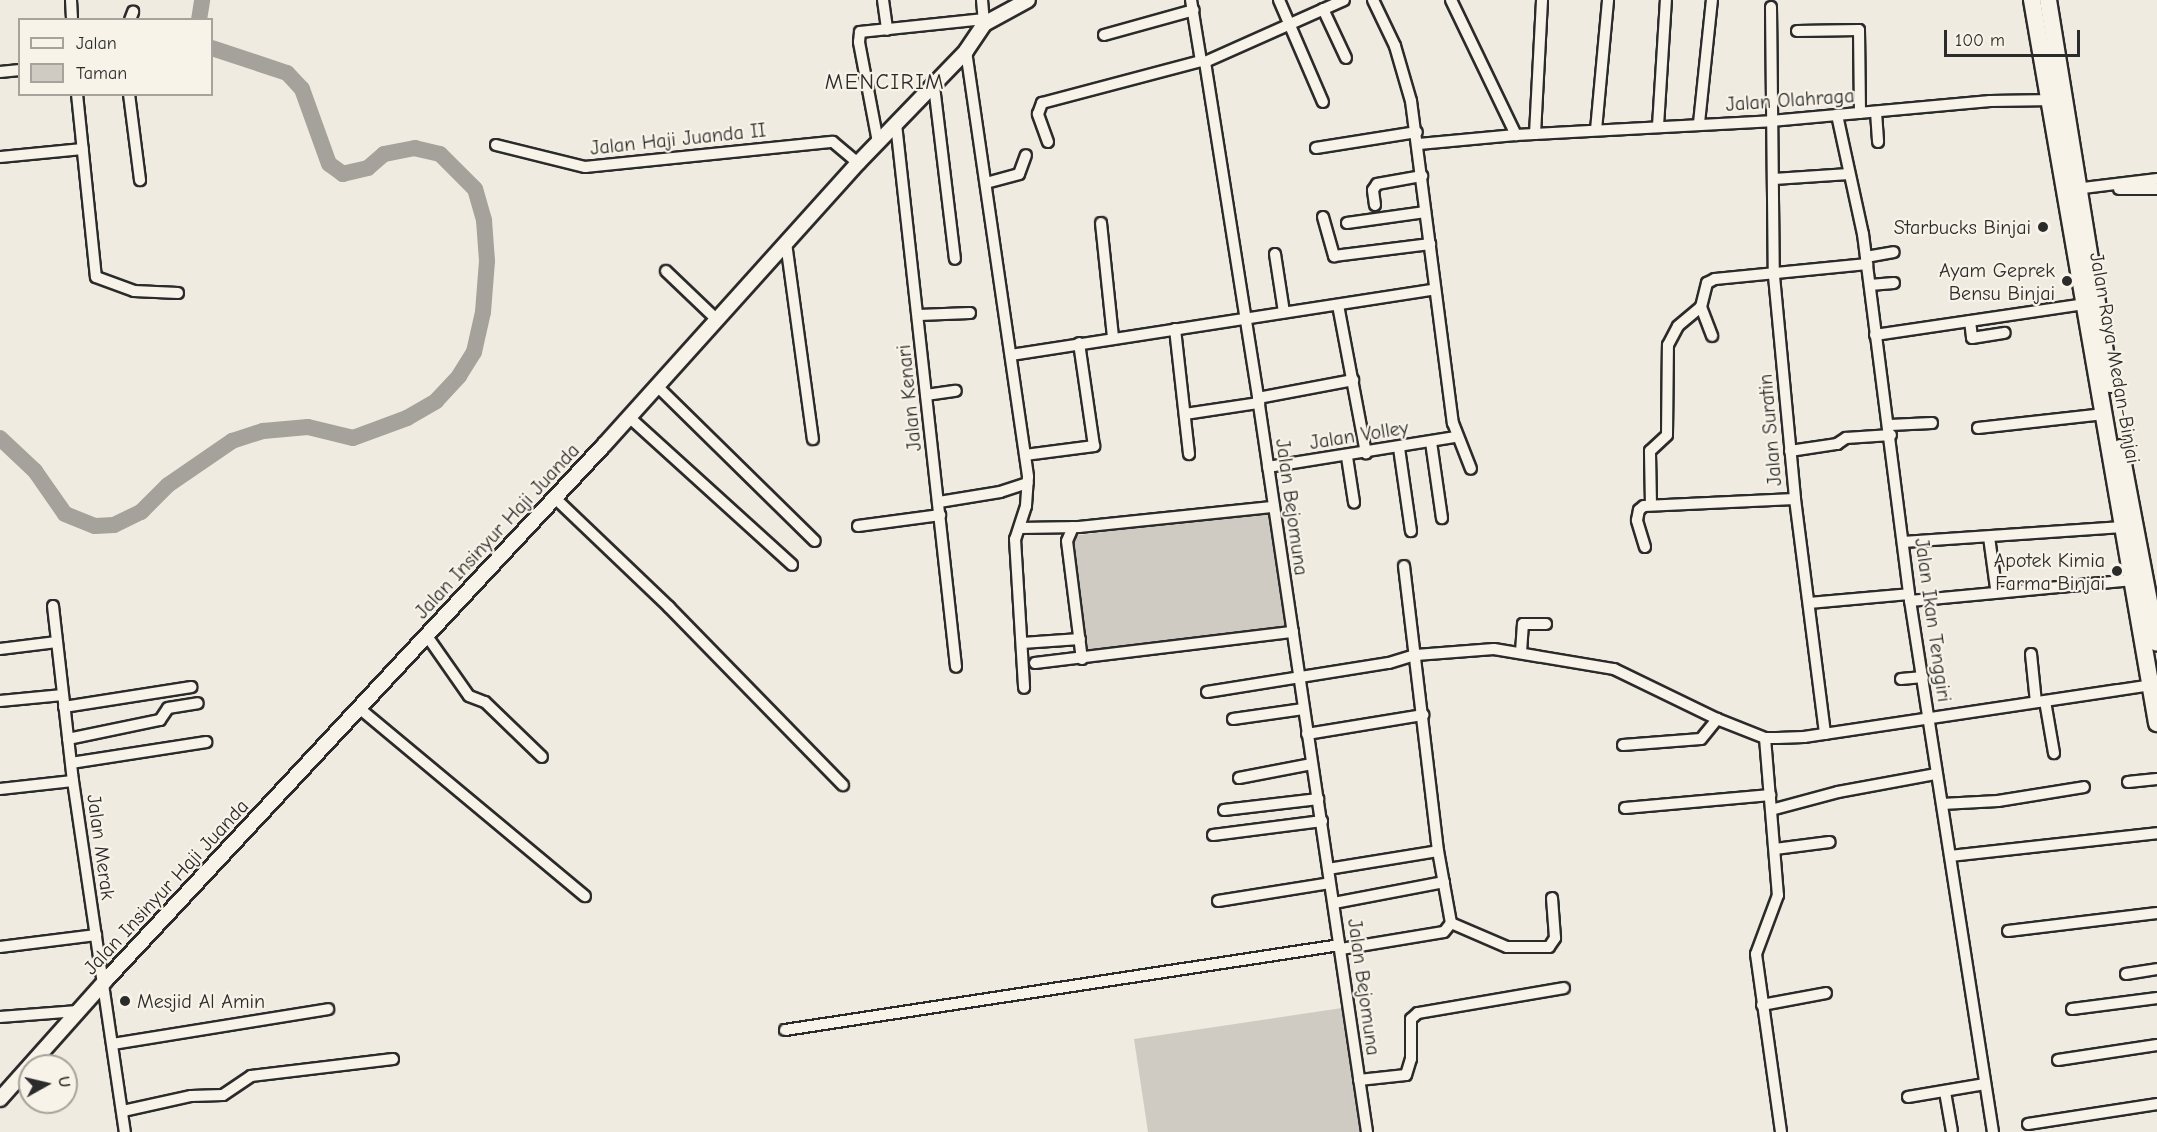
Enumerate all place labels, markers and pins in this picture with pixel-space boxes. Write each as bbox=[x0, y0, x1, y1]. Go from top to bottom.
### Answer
place label: Starbucks Binjai bbox=[1894, 215, 2031, 239]
marker: Starbucks Binjai bbox=[2036, 220, 2050, 234]
place label: Ayam Geprek Bensu Binjai bbox=[1939, 258, 2055, 305]
marker: Ayam Geprek Bensu Binjai bbox=[2060, 274, 2074, 288]
place label: Apotek Kimia Farma Binjai bbox=[1994, 548, 2105, 595]
marker: Apotek Kimia Farma Binjai bbox=[2110, 564, 2124, 578]
place label: Mesjid Al Amin bbox=[137, 989, 265, 1013]
marker: Mesjid Al Amin bbox=[118, 994, 132, 1008]

